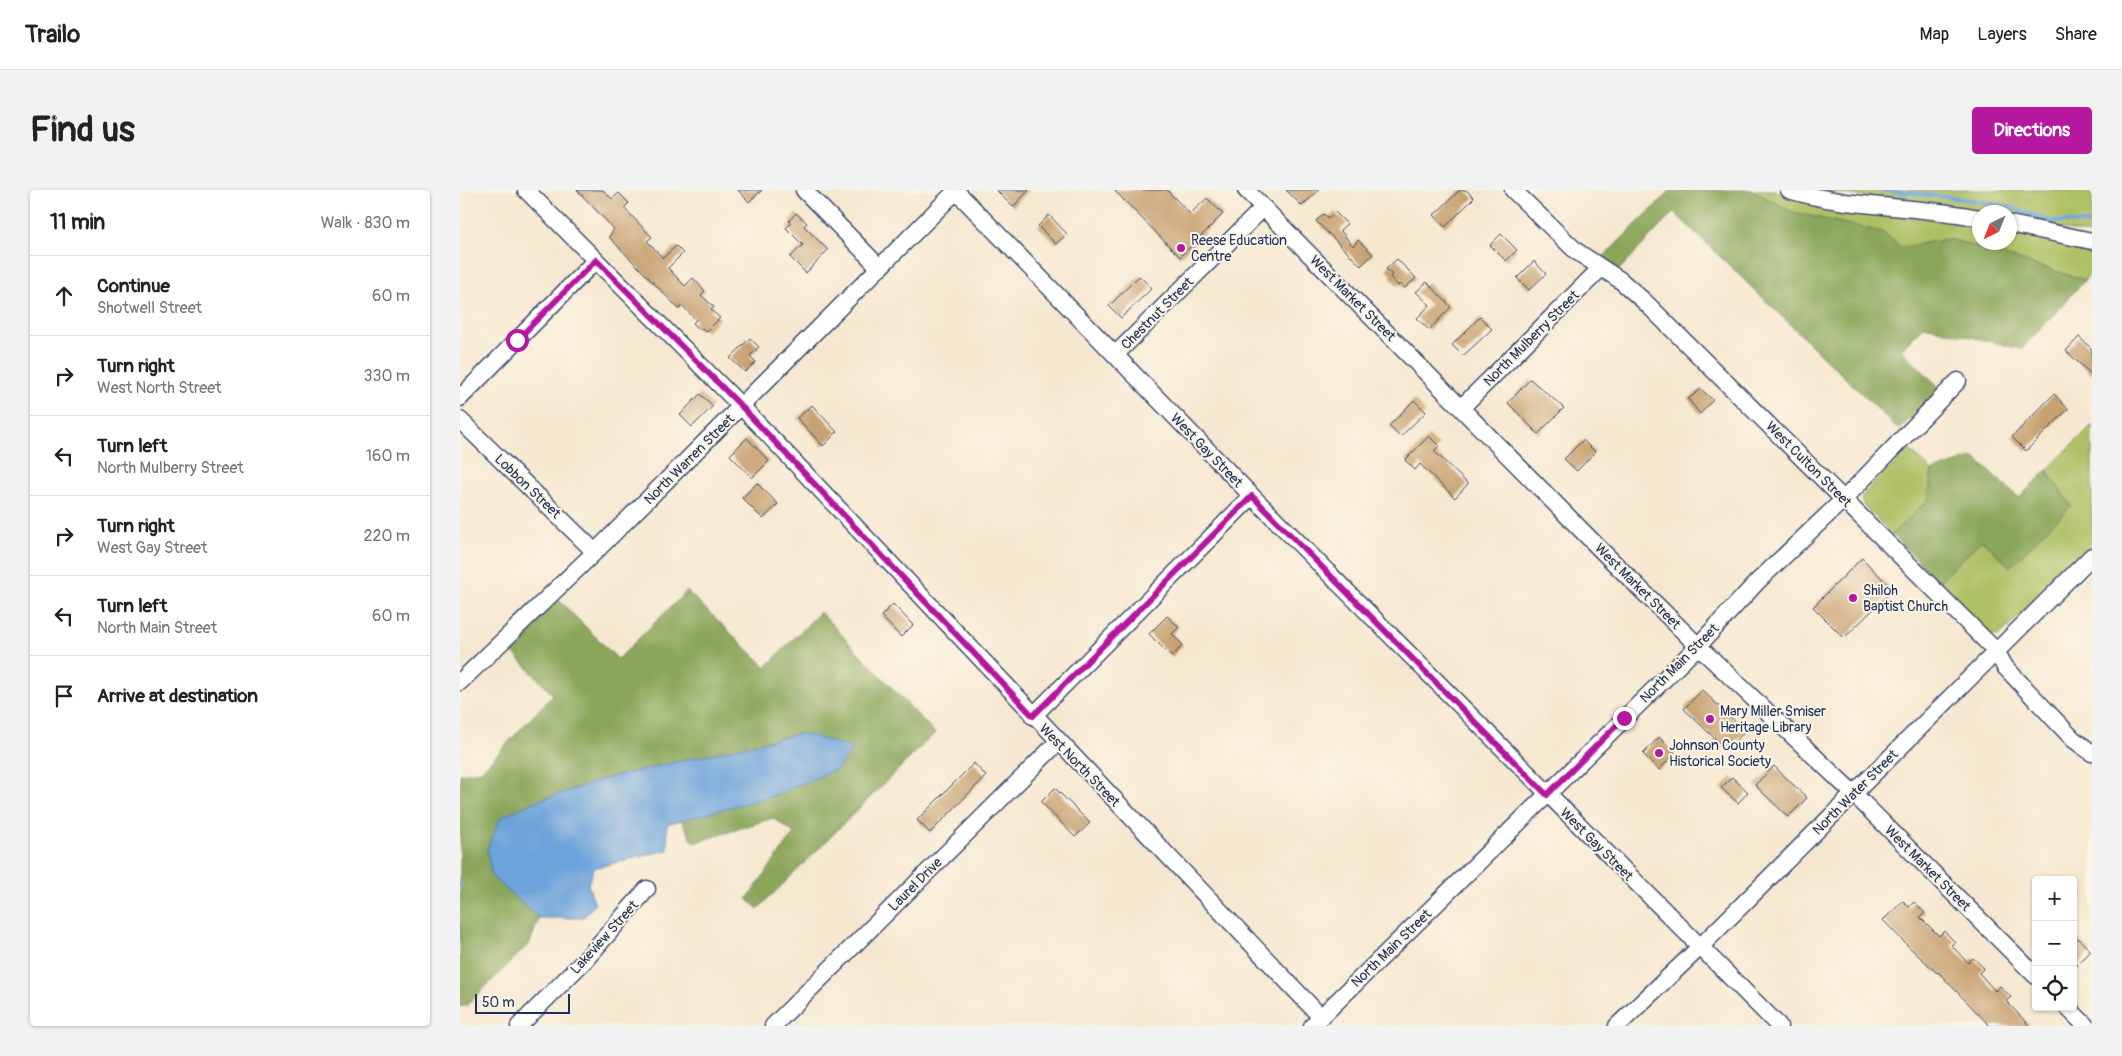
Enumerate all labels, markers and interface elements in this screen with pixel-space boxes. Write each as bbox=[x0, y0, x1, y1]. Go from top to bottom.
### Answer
text: Trailo bbox=[25, 20, 80, 49]
text: Map bbox=[1920, 23, 1949, 46]
text: Layers bbox=[1977, 23, 2027, 46]
text: Share bbox=[2055, 23, 2097, 46]
button: Directions bbox=[1972, 107, 2092, 154]
text: Find us bbox=[30, 108, 135, 152]
north arrow bbox=[1972, 205, 2017, 250]
text: 11 min bbox=[50, 209, 105, 236]
text: Walk · 830 m bbox=[321, 213, 410, 233]
place label: Reese Education Centre bbox=[1191, 232, 1287, 265]
marker: Reese Education Centre bbox=[1175, 242, 1187, 254]
street label: West Market Street bbox=[1306, 252, 1399, 345]
street label: Chestnut Street bbox=[1118, 273, 1197, 353]
text: Continue bbox=[97, 274, 170, 298]
icon: ahead bbox=[50, 282, 78, 310]
text: 60 m bbox=[372, 286, 410, 306]
street label: North Mulberry Street bbox=[1480, 287, 1583, 390]
text: Shotwell Street bbox=[97, 298, 202, 318]
route start bbox=[506, 329, 529, 352]
text: Turn right bbox=[97, 354, 175, 378]
icon: right bbox=[50, 362, 78, 390]
text: 330 m bbox=[364, 366, 410, 386]
text: West North Street bbox=[97, 378, 222, 398]
street label: North Warren Street bbox=[641, 410, 738, 508]
street label: West Gay Street bbox=[1167, 410, 1247, 491]
street label: West Culton Street bbox=[1762, 418, 1855, 511]
text: Turn left bbox=[97, 434, 167, 458]
icon: left bbox=[50, 442, 78, 470]
text: 160 m bbox=[366, 446, 410, 466]
street label: Lobbon Street bbox=[491, 451, 565, 522]
text: North Mulberry Street bbox=[97, 458, 244, 478]
text: Turn right bbox=[97, 514, 175, 538]
icon: right bbox=[50, 522, 78, 550]
text: 220 m bbox=[364, 526, 410, 546]
text: West Gay Street bbox=[97, 538, 207, 558]
street label: West Market Street bbox=[1591, 540, 1684, 633]
place label: Shiloh Baptist Church bbox=[1863, 582, 1948, 615]
marker: Shiloh Baptist Church bbox=[1847, 592, 1859, 604]
text: Turn left bbox=[97, 594, 167, 618]
icon: left bbox=[50, 602, 78, 630]
text: 60 m bbox=[372, 606, 410, 626]
text: North Main Street bbox=[97, 618, 217, 638]
street label: North Main Street bbox=[1636, 620, 1723, 707]
icon: arrive bbox=[50, 682, 78, 710]
text: Arrive at destination bbox=[97, 684, 258, 708]
place label: Mary Miller Smiser Heritage Library bbox=[1720, 703, 1826, 736]
route end bbox=[1613, 707, 1636, 730]
marker: Mary Miller Smiser Heritage Library bbox=[1704, 713, 1716, 725]
street label: West North Street bbox=[1036, 720, 1124, 811]
place label: Johnson County Historical Society bbox=[1669, 737, 1771, 770]
street label: North Water Street bbox=[1809, 746, 1902, 839]
marker: Johnson County Historical Society bbox=[1653, 747, 1665, 759]
street label: West Gay Street bbox=[1556, 804, 1637, 885]
street label: West Market Street bbox=[1881, 822, 1974, 915]
street label: Laurel Drive bbox=[885, 854, 946, 915]
map controls bbox=[2032, 876, 2077, 1011]
button: + bbox=[2032, 876, 2077, 921]
street label: Lakeview Street bbox=[567, 897, 642, 978]
street label: North Main Street bbox=[1348, 905, 1435, 991]
button: − bbox=[2032, 921, 2077, 966]
button: locate bbox=[2032, 966, 2077, 1011]
scale bar bbox=[475, 991, 570, 1014]
text: 50 m bbox=[482, 994, 515, 1011]

